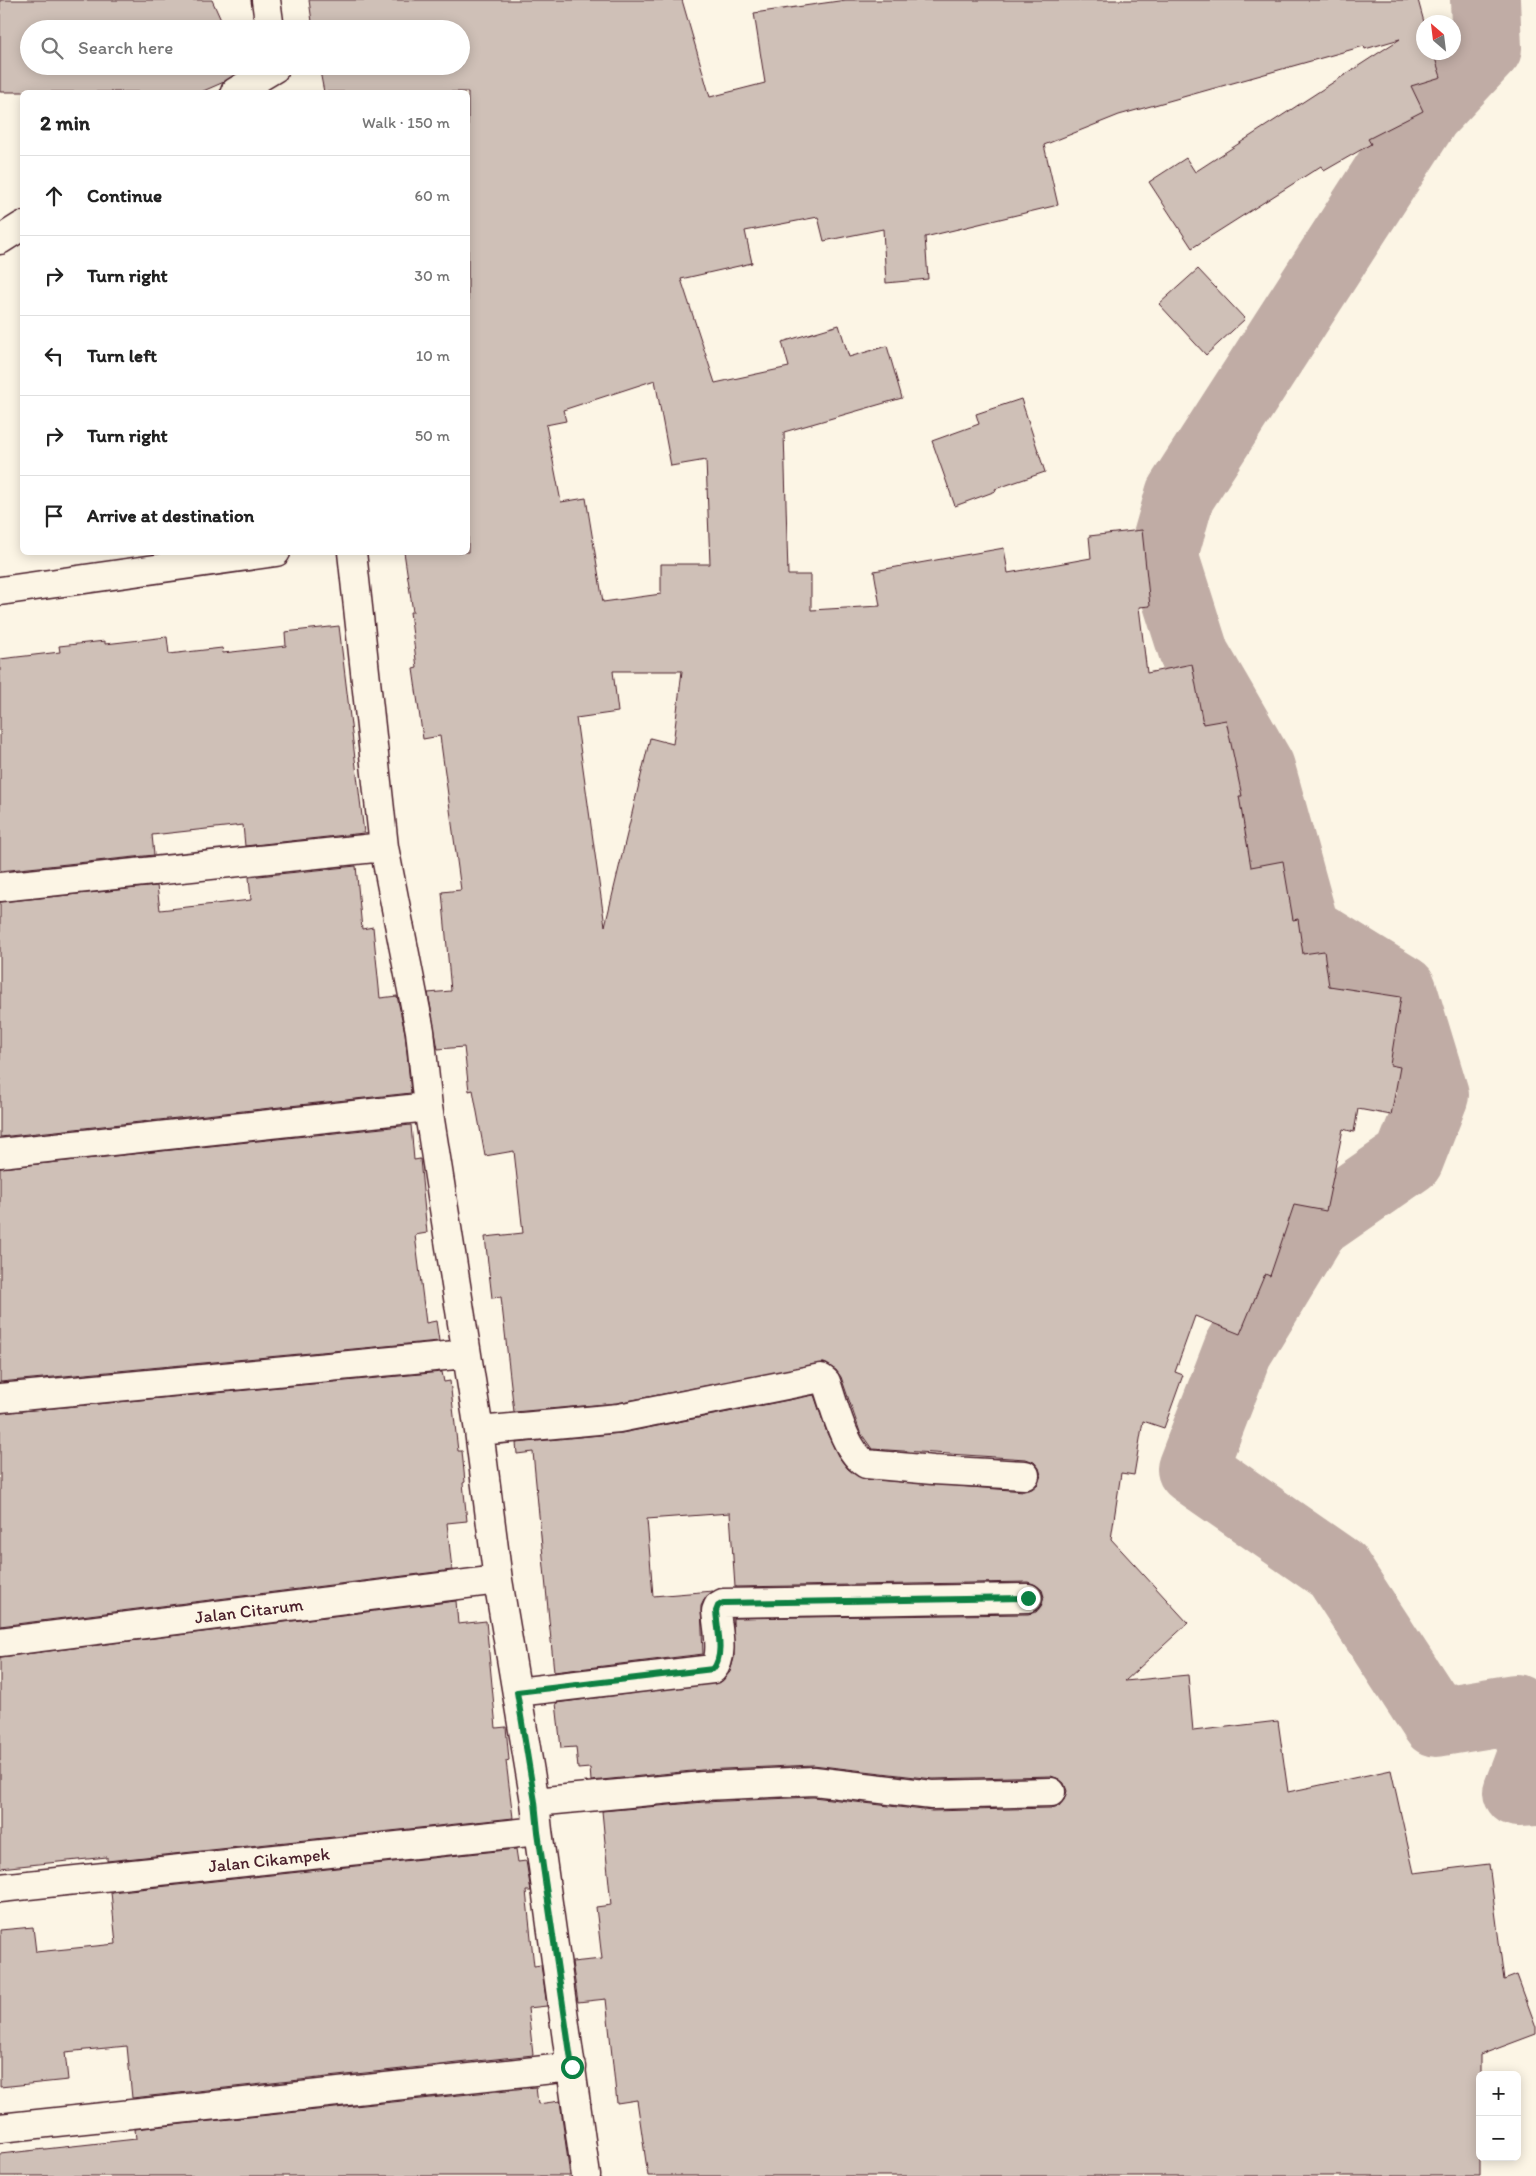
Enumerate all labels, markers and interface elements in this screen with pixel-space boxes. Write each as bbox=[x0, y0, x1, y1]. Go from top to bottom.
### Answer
north arrow bbox=[1416, 15, 1461, 60]
search box bbox=[20, 20, 470, 75]
icon: search bbox=[38, 34, 66, 62]
text: Search here bbox=[78, 36, 173, 59]
text: 2 min bbox=[40, 110, 90, 135]
text: Walk · 150 m bbox=[362, 113, 450, 132]
icon: ahead bbox=[40, 182, 68, 210]
text: Continue bbox=[87, 184, 162, 207]
text: 60 m bbox=[415, 186, 450, 205]
icon: right bbox=[40, 262, 68, 290]
text: Turn right bbox=[87, 264, 168, 287]
text: 30 m bbox=[414, 266, 450, 285]
icon: left bbox=[40, 342, 68, 370]
text: Turn left bbox=[87, 344, 157, 367]
text: 10 m bbox=[416, 346, 450, 365]
icon: right bbox=[40, 422, 68, 450]
text: Turn right bbox=[87, 424, 168, 447]
text: 50 m bbox=[415, 426, 450, 445]
icon: arrive bbox=[40, 502, 68, 530]
text: Arrive at destination bbox=[87, 504, 254, 527]
route end bbox=[1017, 1587, 1040, 1610]
street label: Jalan Citarum bbox=[193, 1593, 305, 1629]
street label: Jalan Cikampek bbox=[207, 1843, 332, 1877]
route start bbox=[561, 2056, 584, 2079]
map controls bbox=[1476, 2071, 1521, 2161]
button: + bbox=[1476, 2071, 1521, 2116]
button: − bbox=[1476, 2116, 1521, 2161]

